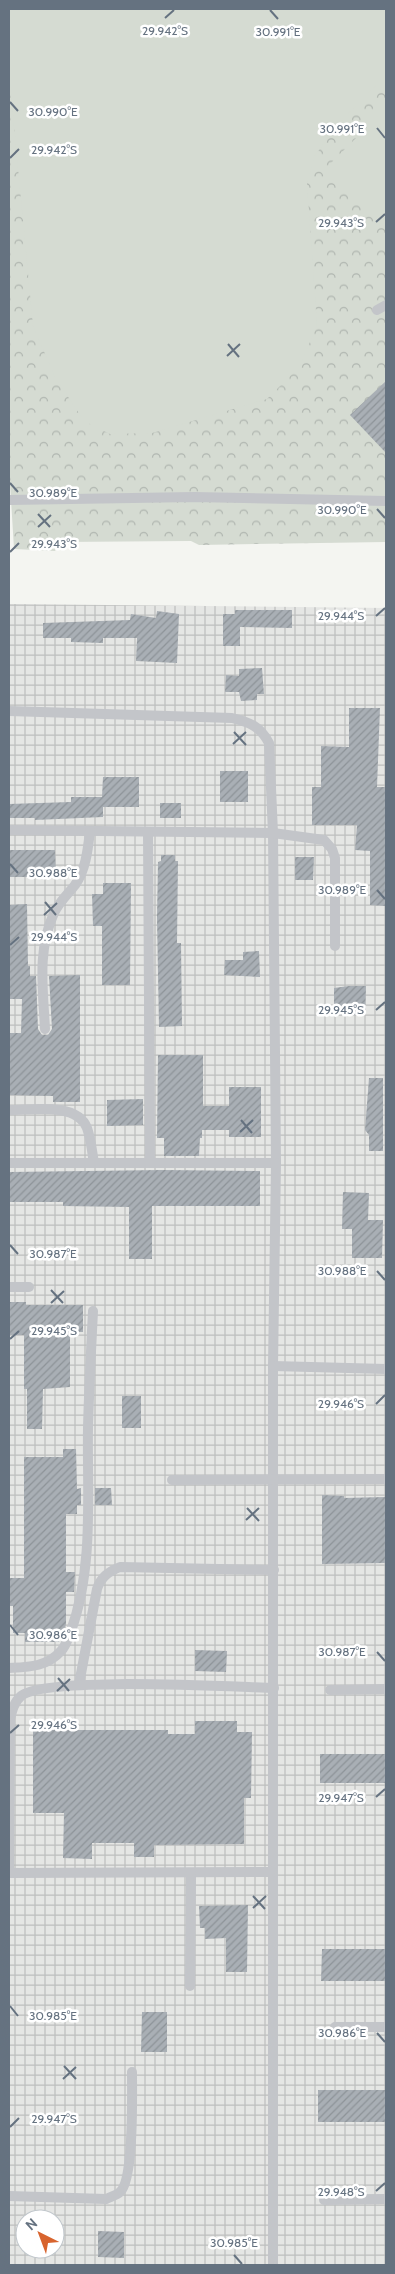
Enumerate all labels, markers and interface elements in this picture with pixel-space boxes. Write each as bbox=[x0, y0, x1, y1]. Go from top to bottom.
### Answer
text: 29.942°S bbox=[142, 23, 188, 38]
text: 30.991°E bbox=[256, 24, 301, 39]
text: 30.990°E bbox=[28, 104, 78, 119]
text: 30.991°E bbox=[320, 121, 365, 136]
text: 29.942°S bbox=[31, 142, 77, 157]
text: 29.943°S bbox=[318, 215, 364, 230]
text: 30.989°E bbox=[29, 485, 77, 500]
text: 30.990°E bbox=[317, 502, 367, 517]
text: 29.943°S bbox=[31, 536, 77, 551]
text: 29.944°S bbox=[318, 608, 364, 623]
text: 30.988°E bbox=[29, 865, 78, 880]
text: 30.989°E bbox=[318, 882, 366, 897]
text: 29.944°S bbox=[31, 929, 77, 944]
text: 29.945°S bbox=[318, 1002, 364, 1017]
text: 30.987°E bbox=[29, 1246, 77, 1261]
text: 30.988°E bbox=[318, 1263, 367, 1278]
text: 29.945°S bbox=[31, 1323, 77, 1338]
text: 29.946°S bbox=[318, 1396, 364, 1411]
text: 30.986°E bbox=[29, 1627, 77, 1642]
text: 30.987°E bbox=[318, 1644, 366, 1659]
text: 29.946°S bbox=[31, 1717, 77, 1732]
text: 29.947°S bbox=[318, 1790, 364, 1805]
text: 30.985°E bbox=[29, 2008, 77, 2023]
text: 30.986°E bbox=[318, 2025, 366, 2040]
text: 29.947°S bbox=[31, 2111, 77, 2126]
text: 29.948°S bbox=[318, 2184, 364, 2199]
north arrow bbox=[15, 2209, 65, 2259]
text: N bbox=[22, 2214, 41, 2234]
text: 30.985°E bbox=[210, 2235, 258, 2250]

